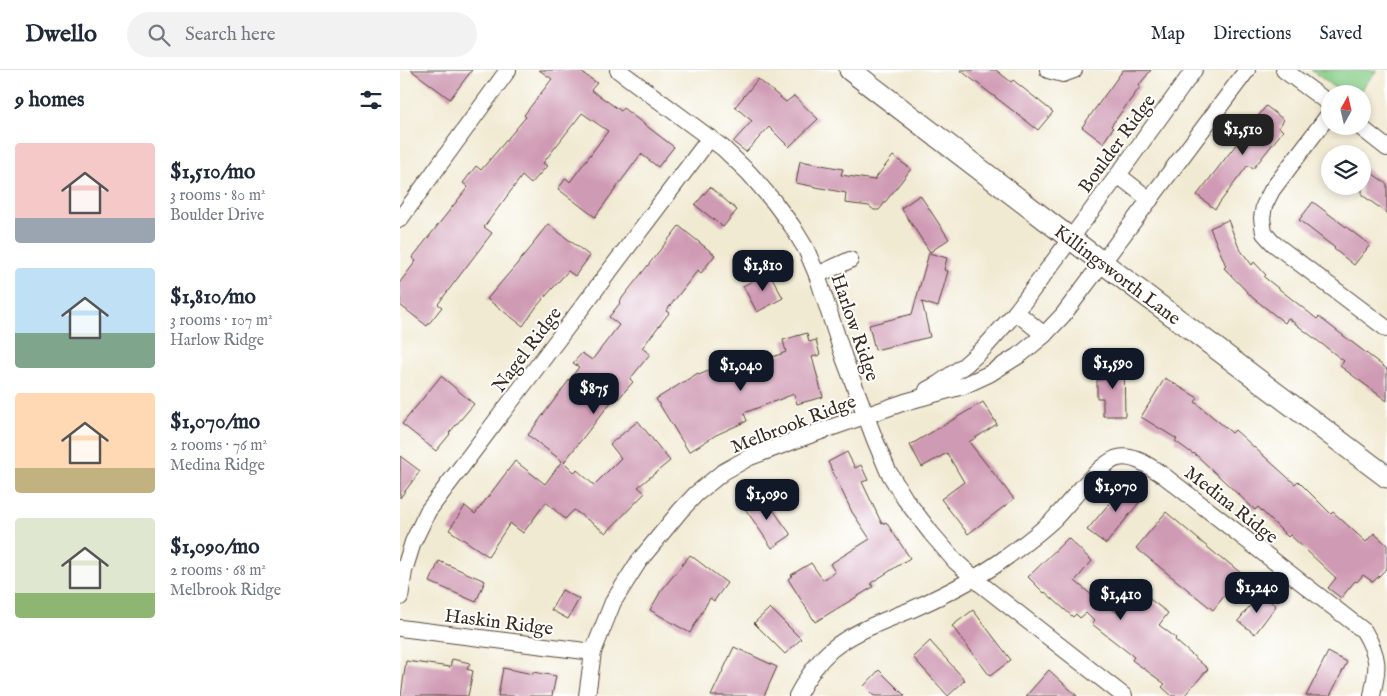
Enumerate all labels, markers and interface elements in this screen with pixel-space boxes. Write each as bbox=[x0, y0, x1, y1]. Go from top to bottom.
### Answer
search box bbox=[127, 12, 477, 57]
text: Dwello bbox=[25, 19, 97, 50]
icon: search bbox=[145, 21, 173, 49]
text: Search here bbox=[185, 23, 275, 47]
text: Map bbox=[1151, 23, 1185, 46]
text: Directions bbox=[1213, 23, 1291, 46]
text: Saved bbox=[1319, 23, 1362, 46]
north arrow bbox=[1321, 85, 1371, 135]
map controls bbox=[1321, 85, 1371, 195]
icon: filters bbox=[357, 86, 385, 114]
text: 9 homes bbox=[15, 87, 84, 114]
street label: Boulder Ridge bbox=[1074, 90, 1162, 198]
pin: $1,510 bbox=[1202, 114, 1284, 156]
text: $1,510 bbox=[1224, 120, 1262, 140]
button: layers bbox=[1321, 145, 1371, 195]
text: $1,510/mo bbox=[170, 159, 255, 186]
icon: home bbox=[55, 163, 115, 223]
text: 3 rooms · 80 m² bbox=[170, 186, 266, 206]
text: Boulder Drive bbox=[170, 206, 264, 226]
street label: Killingsworth Lane bbox=[1049, 220, 1185, 331]
pin: $1,810 bbox=[722, 250, 804, 292]
text: $1,810 bbox=[743, 256, 783, 276]
street label: Harlow Ridge bbox=[825, 271, 884, 385]
text: $1,810/mo bbox=[170, 284, 256, 311]
icon: home bbox=[55, 288, 115, 348]
street label: Nagel Ridge bbox=[488, 302, 568, 398]
text: 3 rooms · 107 m² bbox=[170, 311, 273, 331]
text: Harlow Ridge bbox=[170, 331, 264, 351]
pin: $1,590 bbox=[1072, 348, 1154, 390]
pin: $1,040 bbox=[700, 350, 782, 392]
text: $1,590 bbox=[1093, 354, 1133, 374]
text: $1,040 bbox=[720, 356, 762, 376]
pin: $875 bbox=[564, 372, 624, 415]
text: $875 bbox=[580, 379, 608, 399]
street label: Melbrook Ridge bbox=[728, 390, 860, 460]
text: $1,070/mo bbox=[170, 409, 260, 436]
icon: home bbox=[55, 413, 115, 473]
text: 2 rooms · 76 m² bbox=[170, 436, 267, 456]
text: Medina Ridge bbox=[170, 456, 265, 476]
street label: Medina Ridge bbox=[1179, 461, 1283, 550]
pin: $1,070 bbox=[1075, 470, 1157, 513]
text: $1,070 bbox=[1095, 477, 1137, 497]
pin: $1,090 bbox=[726, 478, 808, 521]
text: $1,090 bbox=[746, 485, 788, 505]
text: $1,090/mo bbox=[170, 534, 259, 561]
icon: home bbox=[55, 538, 115, 598]
text: 2 rooms · 68 m² bbox=[170, 561, 266, 581]
pin: $1,240 bbox=[1216, 572, 1298, 614]
pin: $1,410 bbox=[1080, 578, 1162, 621]
text: $1,240 bbox=[1236, 578, 1278, 598]
text: Melbrook Ridge bbox=[170, 581, 281, 601]
text: $1,410 bbox=[1100, 585, 1142, 605]
street label: Haskin Ridge bbox=[443, 604, 555, 642]

